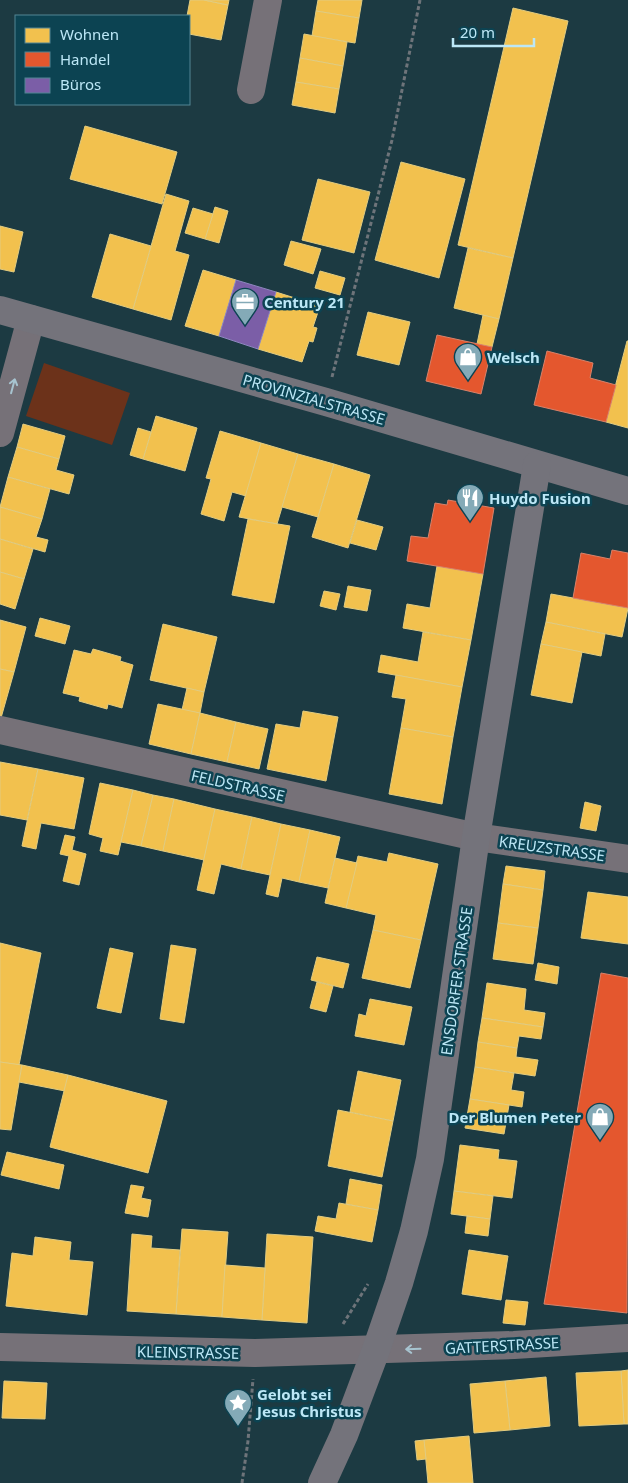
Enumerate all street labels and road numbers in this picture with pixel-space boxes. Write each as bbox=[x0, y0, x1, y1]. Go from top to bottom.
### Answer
street label: PROVINZIALSTRASSE bbox=[241, 369, 387, 429]
street label: FELDSTRASSE bbox=[189, 765, 287, 805]
street label: KREUZSTRASSE bbox=[498, 831, 606, 865]
street label: ENSDORFER STRASSE bbox=[436, 906, 476, 1056]
street label: GATTERSTRASSE bbox=[444, 1332, 560, 1358]
street label: KLEINSTRASSE bbox=[137, 1341, 239, 1363]

